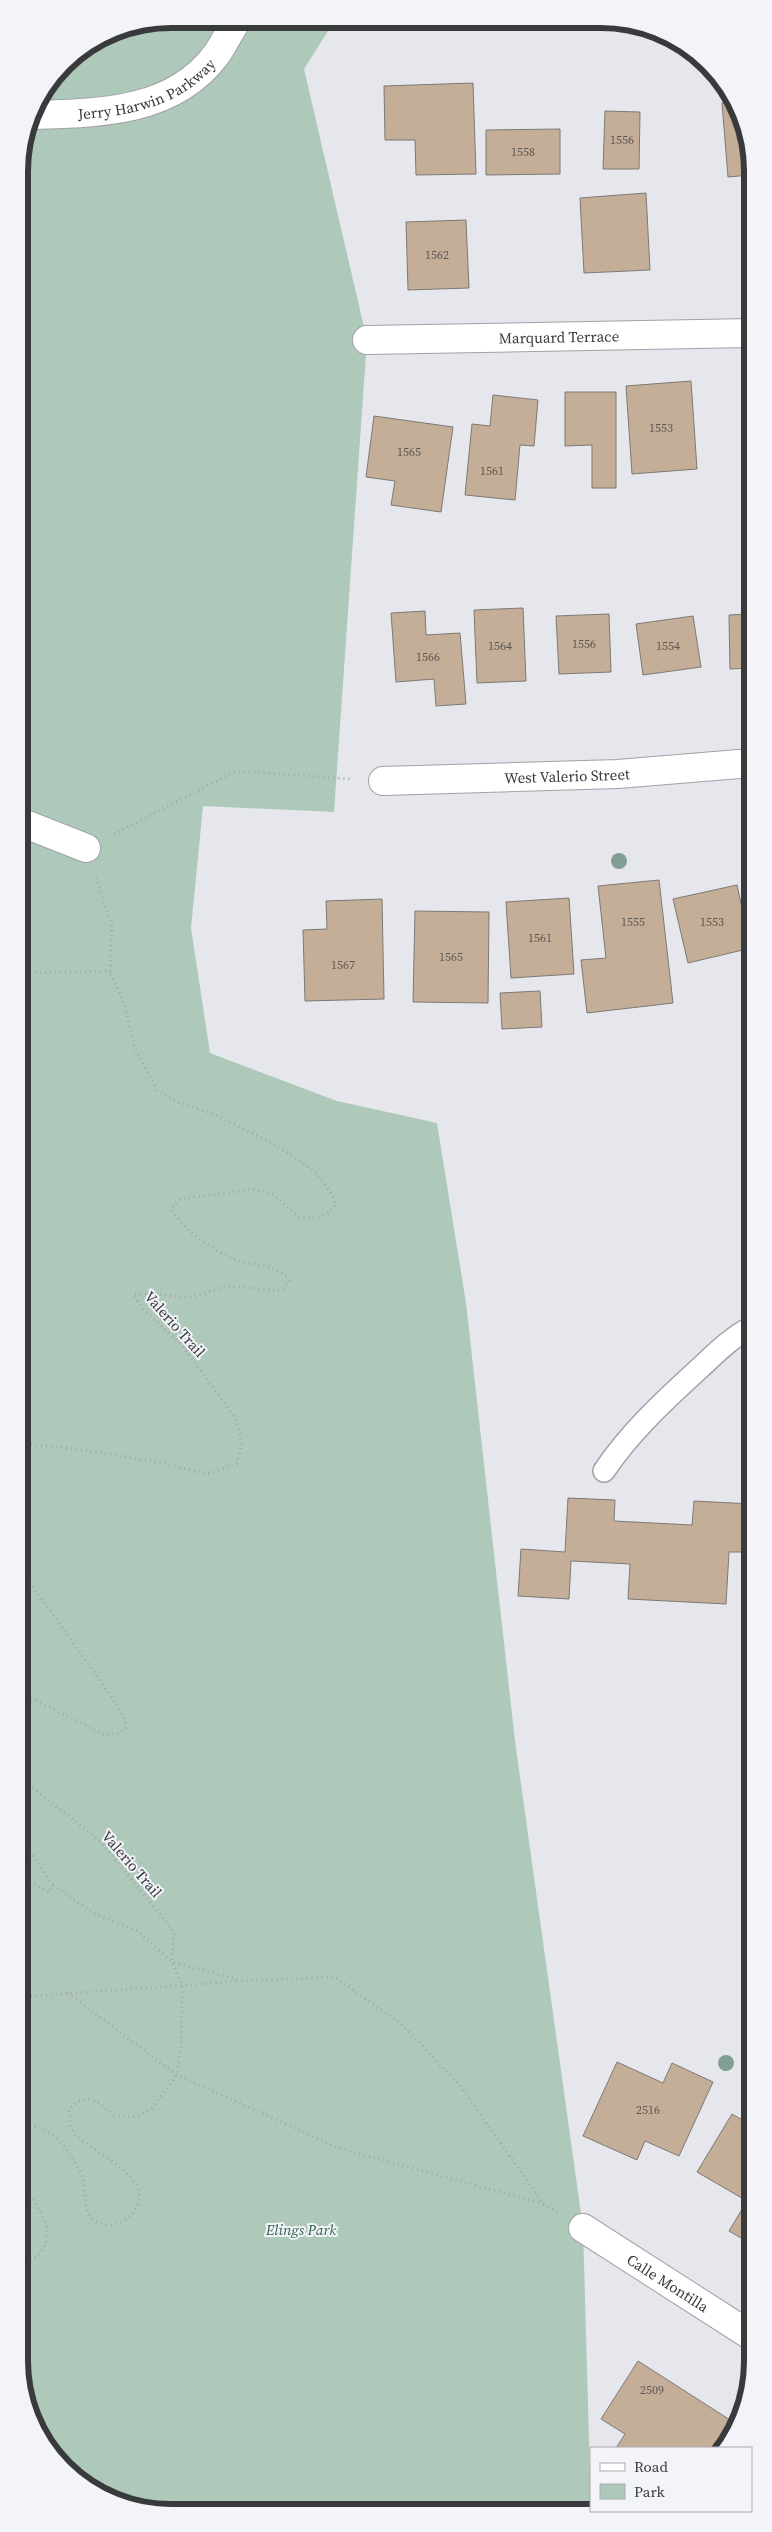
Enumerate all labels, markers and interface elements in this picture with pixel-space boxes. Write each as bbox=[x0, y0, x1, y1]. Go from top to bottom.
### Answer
street label: Jerry Harwin Parkway bbox=[76, 53, 220, 124]
house number: 1556 bbox=[610, 132, 634, 148]
house number: 1558 bbox=[511, 144, 535, 160]
house number: 1562 bbox=[425, 247, 449, 263]
street label: Marquard Terrace bbox=[499, 325, 620, 348]
house number: 1553 bbox=[649, 420, 673, 436]
house number: 1565 bbox=[397, 444, 421, 460]
house number: 1561 bbox=[480, 463, 504, 479]
house number: 1556 bbox=[572, 636, 596, 652]
house number: 1564 bbox=[488, 638, 512, 654]
house number: 1554 bbox=[656, 638, 680, 654]
house number: 1566 bbox=[416, 649, 440, 665]
street label: West Valerio Street bbox=[504, 763, 631, 788]
house number: 1555 bbox=[621, 914, 645, 930]
house number: 1553 bbox=[700, 914, 724, 930]
house number: 1561 bbox=[528, 930, 552, 946]
house number: 1565 bbox=[439, 949, 463, 965]
house number: 1567 bbox=[331, 957, 355, 973]
street label: Valerio Trail bbox=[140, 1286, 211, 1362]
street label: Valerio Trail bbox=[97, 1826, 167, 1902]
house number: 2516 bbox=[636, 2102, 660, 2118]
park label: Elings Park bbox=[265, 2219, 337, 2240]
street label: Calle Montilla bbox=[623, 2248, 713, 2317]
house number: 2509 bbox=[640, 2382, 664, 2398]
legend bbox=[590, 2447, 752, 2512]
text: Road bbox=[634, 2456, 668, 2477]
text: Park bbox=[634, 2481, 666, 2502]

